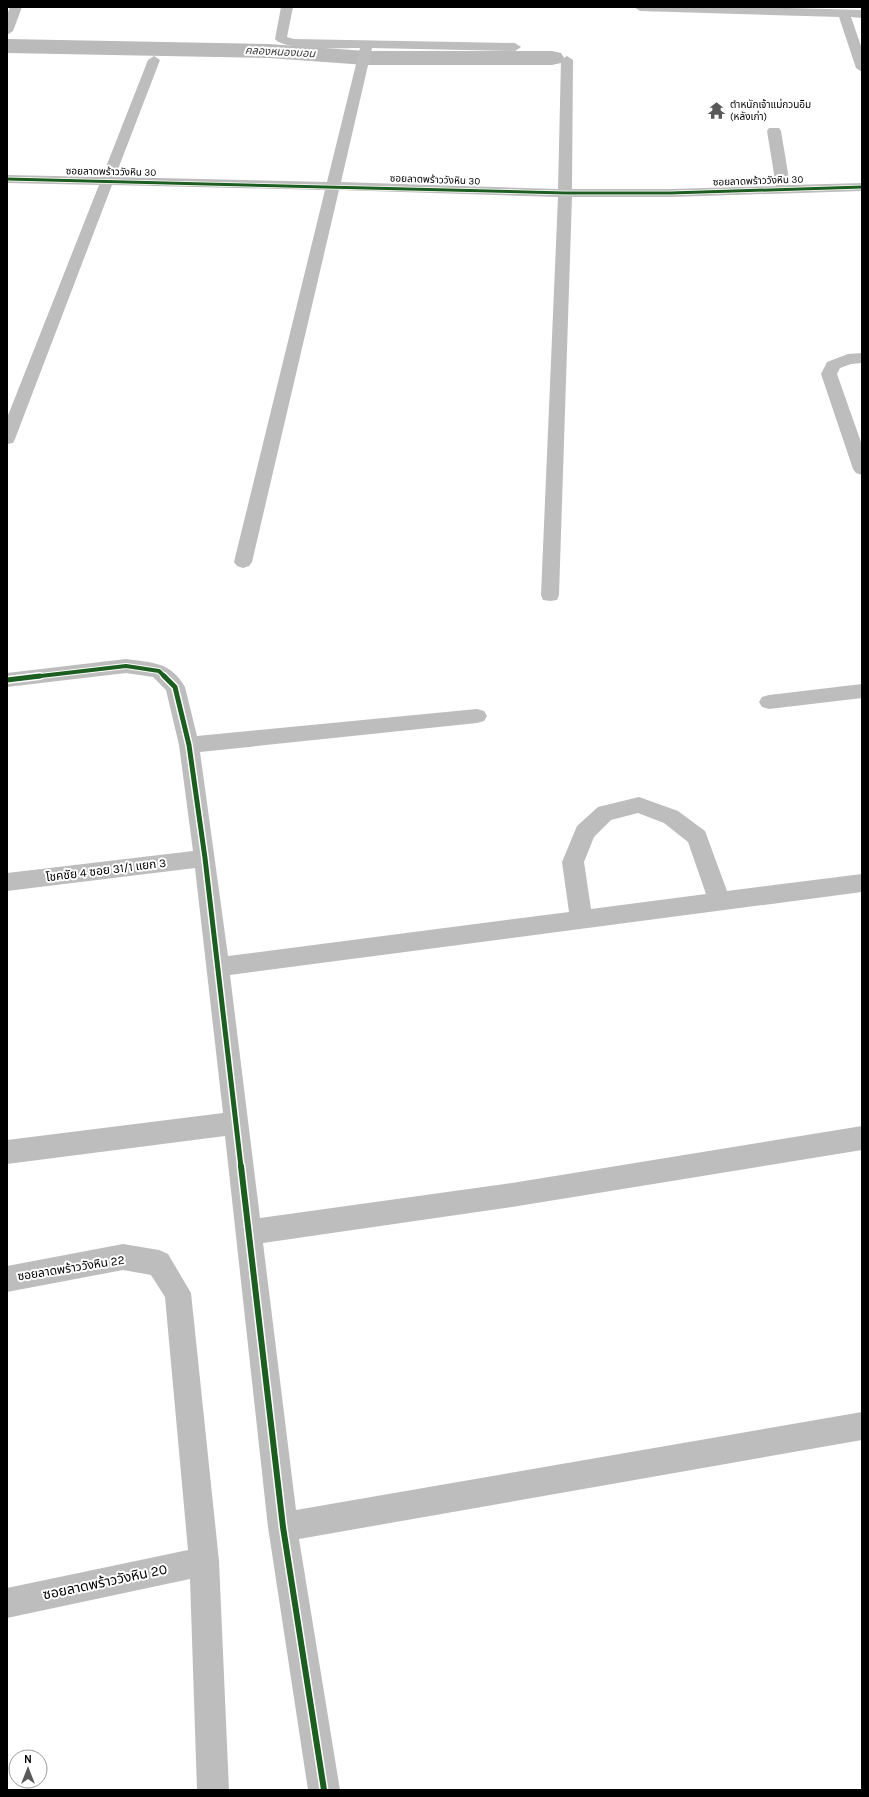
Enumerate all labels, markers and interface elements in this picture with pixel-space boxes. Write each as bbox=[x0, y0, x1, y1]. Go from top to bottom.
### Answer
water label: คลองหนองบอน bbox=[245, 44, 317, 60]
place label: ตำหนักเจ้าแม่กวนอิม (หลังเก่า) bbox=[730, 98, 811, 123]
temple icon: ตำหนักเจ้าแม่กวนอิม (หลังเก่า) bbox=[707, 101, 727, 121]
street label: ซอยลาดพร้าววังหิน 30 bbox=[66, 165, 156, 179]
street label: ซอยลาดพร้าววังหิน 30 bbox=[390, 172, 480, 188]
street label: ซอยลาดพร้าววังหิน 30 bbox=[713, 173, 803, 189]
street label: โชคชัย 4 ซอย 31/1 แยก 3 bbox=[45, 856, 167, 884]
street label: ซอยลาดพร้าววังหิน 22 bbox=[16, 1253, 126, 1283]
street label: ซอยลาดพร้าววังหิน 20 bbox=[41, 1561, 169, 1603]
north arrow bbox=[8, 1749, 48, 1789]
text: N bbox=[24, 1753, 32, 1766]

